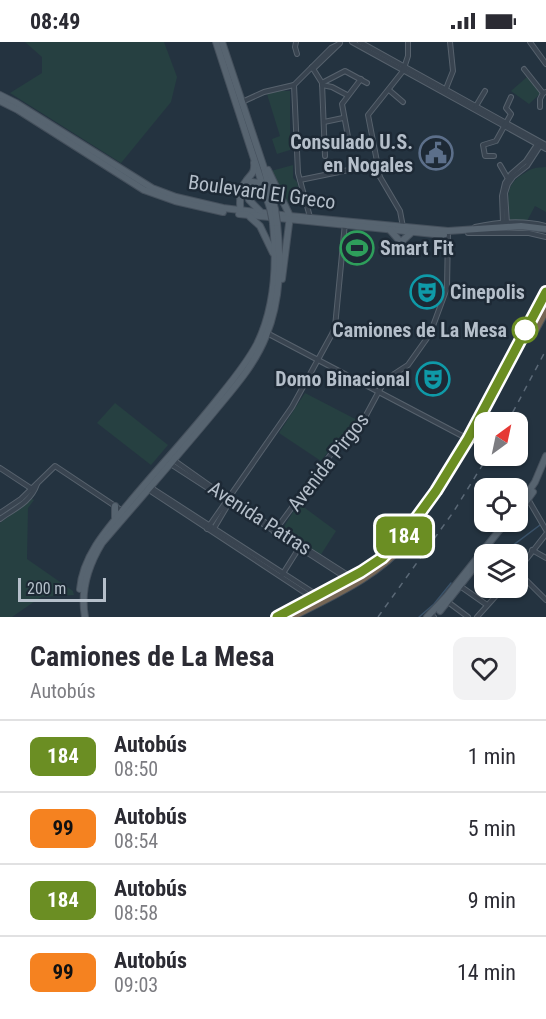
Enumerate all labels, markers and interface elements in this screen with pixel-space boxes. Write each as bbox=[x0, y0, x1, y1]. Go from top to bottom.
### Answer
text: 08:49 bbox=[30, 9, 81, 34]
place label: Consulado U.S. en Nogales bbox=[290, 130, 413, 177]
public building icon: Consulado U.S. en Nogales bbox=[418, 135, 454, 171]
street label: Boulevard El Greco bbox=[187, 170, 337, 214]
sports icon: Smart Fit bbox=[339, 230, 375, 266]
place label: Smart Fit bbox=[380, 236, 454, 260]
theatre icon: Cinepolis bbox=[409, 274, 445, 310]
place label: Cinepolis bbox=[450, 280, 525, 304]
marker: Camiones de La Mesa bbox=[512, 317, 538, 343]
place label: Camiones de La Mesa bbox=[332, 318, 507, 342]
theatre icon: Domo Binacional bbox=[415, 361, 451, 397]
place label: Domo Binacional bbox=[275, 367, 410, 391]
street label: Avenida Pirgos bbox=[282, 408, 374, 516]
north arrow bbox=[474, 412, 528, 466]
map controls bbox=[474, 412, 528, 598]
street label: Avenida Patras bbox=[204, 476, 316, 560]
button: locate bbox=[474, 478, 528, 532]
line badge: 184 bbox=[370, 516, 438, 556]
text: 184 bbox=[388, 524, 420, 548]
button: layers bbox=[474, 544, 528, 598]
scale bar bbox=[18, 575, 106, 602]
text: 200 m bbox=[27, 579, 66, 598]
button: heart bbox=[453, 637, 516, 700]
text: Camiones de La Mesa bbox=[30, 640, 275, 673]
text: Autobús bbox=[30, 679, 96, 703]
text: Autobús bbox=[114, 732, 187, 757]
text: 184 bbox=[47, 744, 79, 768]
text: 1 min bbox=[468, 744, 516, 769]
text: 08:50 bbox=[114, 757, 158, 781]
text: Autobús bbox=[114, 804, 187, 829]
text: 99 bbox=[52, 816, 74, 840]
text: 5 min bbox=[468, 816, 516, 841]
text: 08:54 bbox=[114, 829, 158, 853]
text: Autobús bbox=[114, 876, 187, 901]
text: 184 bbox=[47, 888, 79, 912]
text: 9 min bbox=[468, 888, 516, 913]
text: 08:58 bbox=[114, 901, 158, 925]
text: Autobús bbox=[114, 948, 187, 973]
text: 99 bbox=[52, 960, 74, 984]
text: 14 min bbox=[457, 960, 516, 985]
text: 09:03 bbox=[114, 973, 158, 997]

